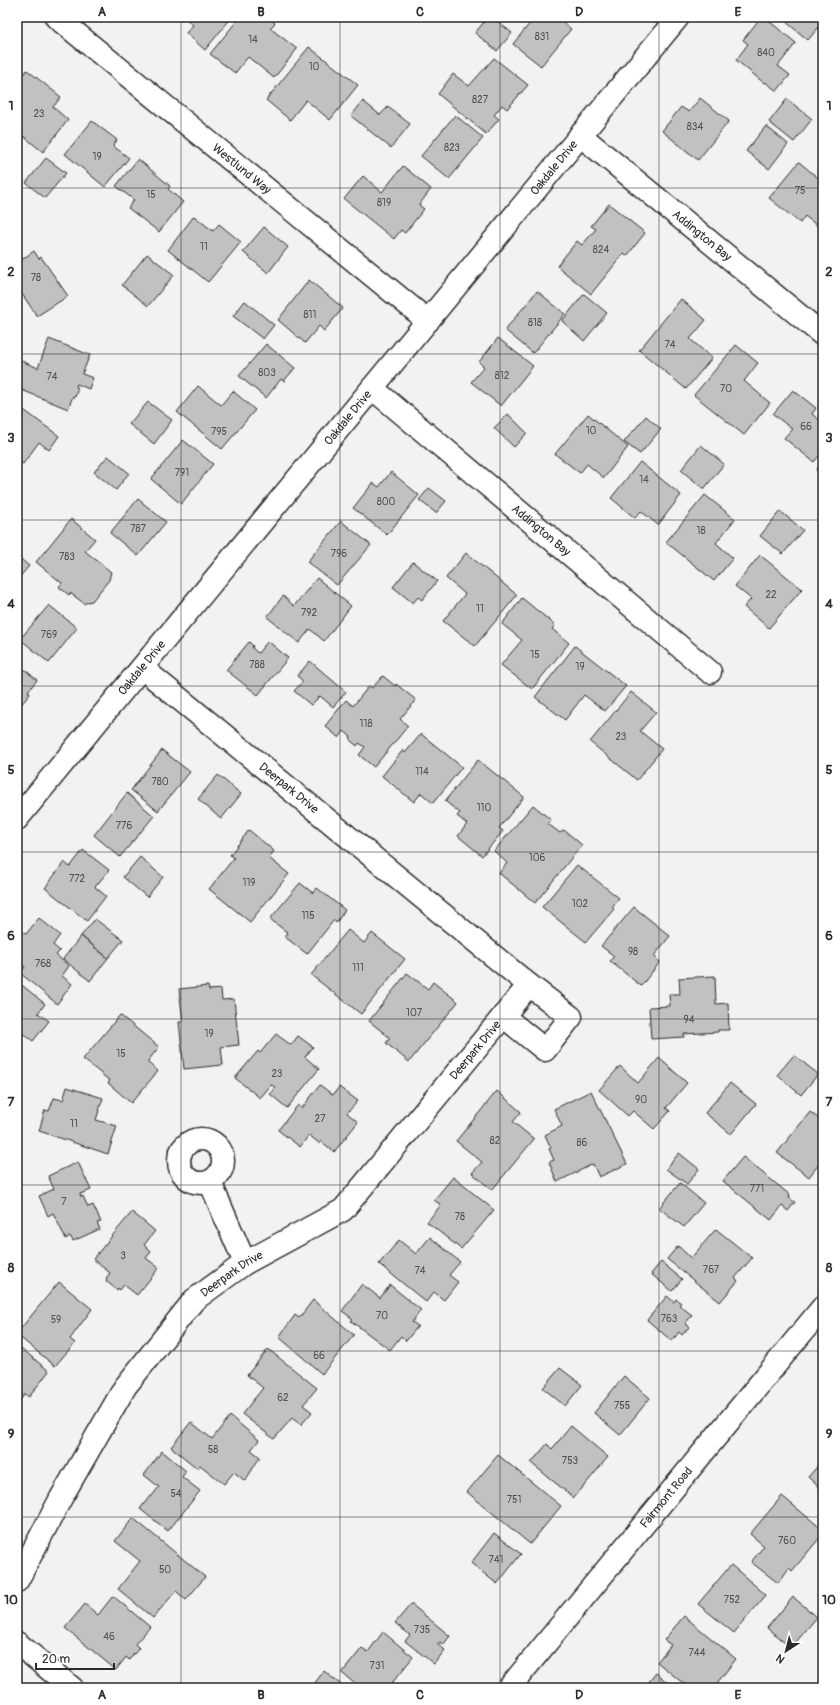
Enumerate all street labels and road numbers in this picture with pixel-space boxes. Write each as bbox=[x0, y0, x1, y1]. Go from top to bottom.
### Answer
street label: Oakdale Drive bbox=[527, 137, 581, 199]
street label: Westlund Way bbox=[209, 141, 274, 198]
street label: Addington Bay bbox=[669, 207, 734, 265]
street label: Oakdale Drive bbox=[321, 387, 375, 449]
street label: Addington Bay bbox=[508, 501, 573, 560]
street label: Oakdale Drive bbox=[115, 637, 169, 699]
street label: Deerpark Drive bbox=[256, 760, 322, 817]
street label: Deerpark Drive bbox=[447, 1018, 505, 1083]
street label: Deerpark Drive bbox=[198, 1248, 266, 1301]
street label: Fairmont Road bbox=[637, 1464, 696, 1531]

